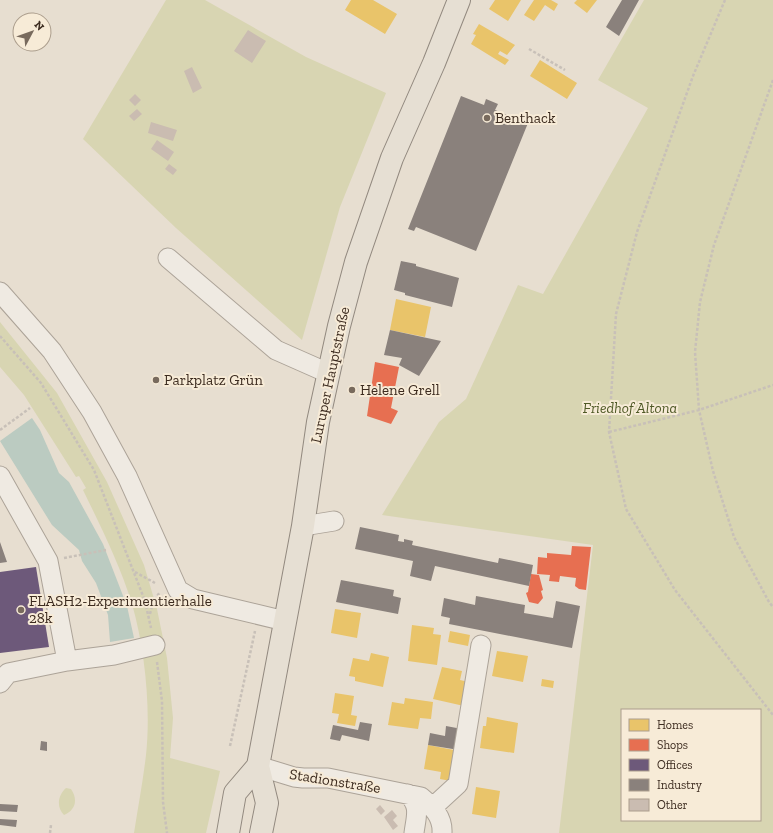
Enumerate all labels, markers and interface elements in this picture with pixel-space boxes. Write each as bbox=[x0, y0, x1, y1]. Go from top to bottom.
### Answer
north arrow bbox=[12, 12, 52, 52]
text: N bbox=[32, 18, 47, 34]
place label: Benthack bbox=[495, 109, 556, 127]
marker: Benthack bbox=[482, 113, 492, 123]
street label: Luruper Hauptstraße bbox=[307, 305, 353, 445]
place label: Parkplatz Grün bbox=[164, 371, 263, 389]
marker: Parkplatz Grün bbox=[151, 375, 161, 385]
place label: Helene Grell bbox=[360, 381, 440, 399]
marker: Helene Grell bbox=[347, 385, 357, 395]
park label: Friedhof Altona bbox=[583, 399, 677, 417]
place label: FLASH2-Experimentierhalle 28k bbox=[29, 592, 212, 627]
marker: FLASH2-Experimentierhalle 28k bbox=[16, 605, 26, 615]
legend bbox=[621, 709, 761, 821]
text: Homes bbox=[657, 718, 693, 732]
text: Shops bbox=[657, 738, 688, 752]
text: Offices bbox=[657, 758, 693, 772]
street label: Stadionstraße bbox=[288, 765, 382, 797]
text: Industry bbox=[657, 778, 703, 792]
text: Other bbox=[657, 798, 688, 812]

